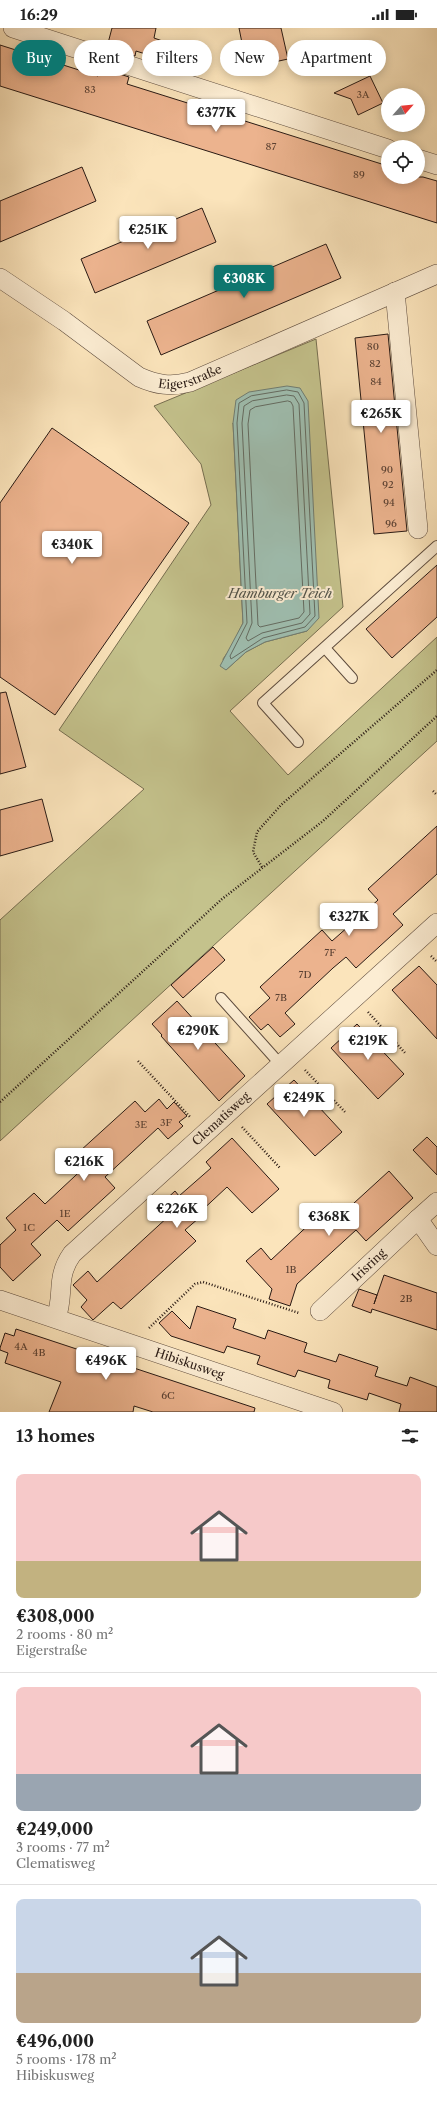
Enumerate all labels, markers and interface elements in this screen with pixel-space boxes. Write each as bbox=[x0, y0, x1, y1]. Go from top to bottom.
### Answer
text: 16:29 bbox=[20, 5, 58, 24]
chip: Buy bbox=[12, 40, 66, 76]
chip: Rent bbox=[74, 40, 134, 76]
chip: Filters bbox=[142, 40, 212, 76]
chip: New bbox=[220, 40, 279, 76]
chip: Apartment bbox=[287, 40, 386, 76]
house number: 83 bbox=[84, 83, 96, 96]
house number: 3A bbox=[357, 88, 370, 101]
north arrow bbox=[381, 88, 425, 132]
map controls bbox=[381, 88, 425, 184]
pin: €377K bbox=[188, 99, 244, 133]
text: €377K bbox=[196, 104, 236, 120]
house number: 87 bbox=[266, 140, 276, 153]
button: locate bbox=[381, 140, 425, 184]
house number: 89 bbox=[353, 168, 365, 181]
pin: €251K bbox=[120, 216, 176, 250]
text: €251K bbox=[128, 221, 168, 237]
pin: €308K bbox=[216, 265, 272, 299]
text: €308K bbox=[223, 270, 265, 286]
house number: 80 bbox=[367, 340, 379, 353]
house number: 82 bbox=[369, 357, 381, 370]
street label: Eigerstraße bbox=[157, 361, 224, 392]
house number: 84 bbox=[370, 375, 382, 388]
pin: €265K bbox=[353, 400, 409, 434]
text: €265K bbox=[360, 405, 402, 421]
house number: 90 bbox=[381, 463, 393, 476]
house number: 92 bbox=[382, 478, 394, 491]
house number: 94 bbox=[383, 496, 395, 509]
house number: 96 bbox=[385, 517, 397, 530]
pin: €340K bbox=[44, 531, 100, 565]
text: €340K bbox=[51, 536, 93, 552]
water label: Hamburger Teich bbox=[227, 585, 332, 601]
pin: €327K bbox=[321, 903, 377, 937]
text: €327K bbox=[329, 908, 369, 924]
house number: 7F bbox=[324, 946, 336, 959]
house number: 7D bbox=[298, 968, 312, 981]
house number: 7B bbox=[275, 991, 287, 1004]
pin: €290K bbox=[170, 1017, 226, 1051]
text: €290K bbox=[177, 1022, 219, 1038]
pin: €219K bbox=[340, 1027, 396, 1061]
text: €219K bbox=[348, 1032, 388, 1048]
pin: €249K bbox=[276, 1084, 332, 1118]
street label: Clematisweg bbox=[189, 1088, 253, 1149]
text: €249K bbox=[283, 1089, 325, 1105]
house number: 3F bbox=[160, 1116, 173, 1129]
house number: 3E bbox=[135, 1118, 147, 1131]
pin: €216K bbox=[56, 1148, 112, 1182]
text: €216K bbox=[64, 1153, 104, 1169]
pin: €226K bbox=[149, 1195, 205, 1229]
text: €226K bbox=[156, 1200, 198, 1216]
pin: €368K bbox=[301, 1203, 357, 1237]
house number: 1E bbox=[59, 1207, 71, 1220]
text: €368K bbox=[308, 1208, 350, 1224]
house number: 1C bbox=[23, 1221, 35, 1234]
street label: Irisring bbox=[348, 1245, 389, 1284]
house number: 1B bbox=[285, 1263, 297, 1276]
house number: 2B bbox=[400, 1292, 412, 1305]
house number: 4A bbox=[14, 1340, 28, 1353]
street label: Hibiskusweg bbox=[153, 1345, 227, 1382]
house number: 4B bbox=[33, 1346, 45, 1359]
pin: €496K bbox=[78, 1347, 134, 1381]
text: €496K bbox=[85, 1352, 127, 1368]
house number: 6C bbox=[161, 1389, 175, 1402]
icon: filters bbox=[399, 1425, 421, 1447]
text: 13 homes bbox=[16, 1426, 95, 1446]
icon: home bbox=[183, 1500, 255, 1572]
text: €308,000 bbox=[16, 1606, 95, 1626]
text: 2 rooms · 80 m² bbox=[16, 1626, 113, 1642]
text: Eigerstraße bbox=[16, 1642, 87, 1658]
icon: home bbox=[183, 1713, 255, 1785]
text: €249,000 bbox=[16, 1819, 93, 1839]
text: 3 rooms · 77 m² bbox=[16, 1839, 110, 1855]
text: Clematisweg bbox=[16, 1855, 95, 1871]
icon: home bbox=[183, 1925, 255, 1997]
text: €496,000 bbox=[16, 2031, 94, 2051]
text: 5 rooms · 178 m² bbox=[16, 2051, 117, 2067]
text: Hibiskusweg bbox=[16, 2067, 94, 2083]

